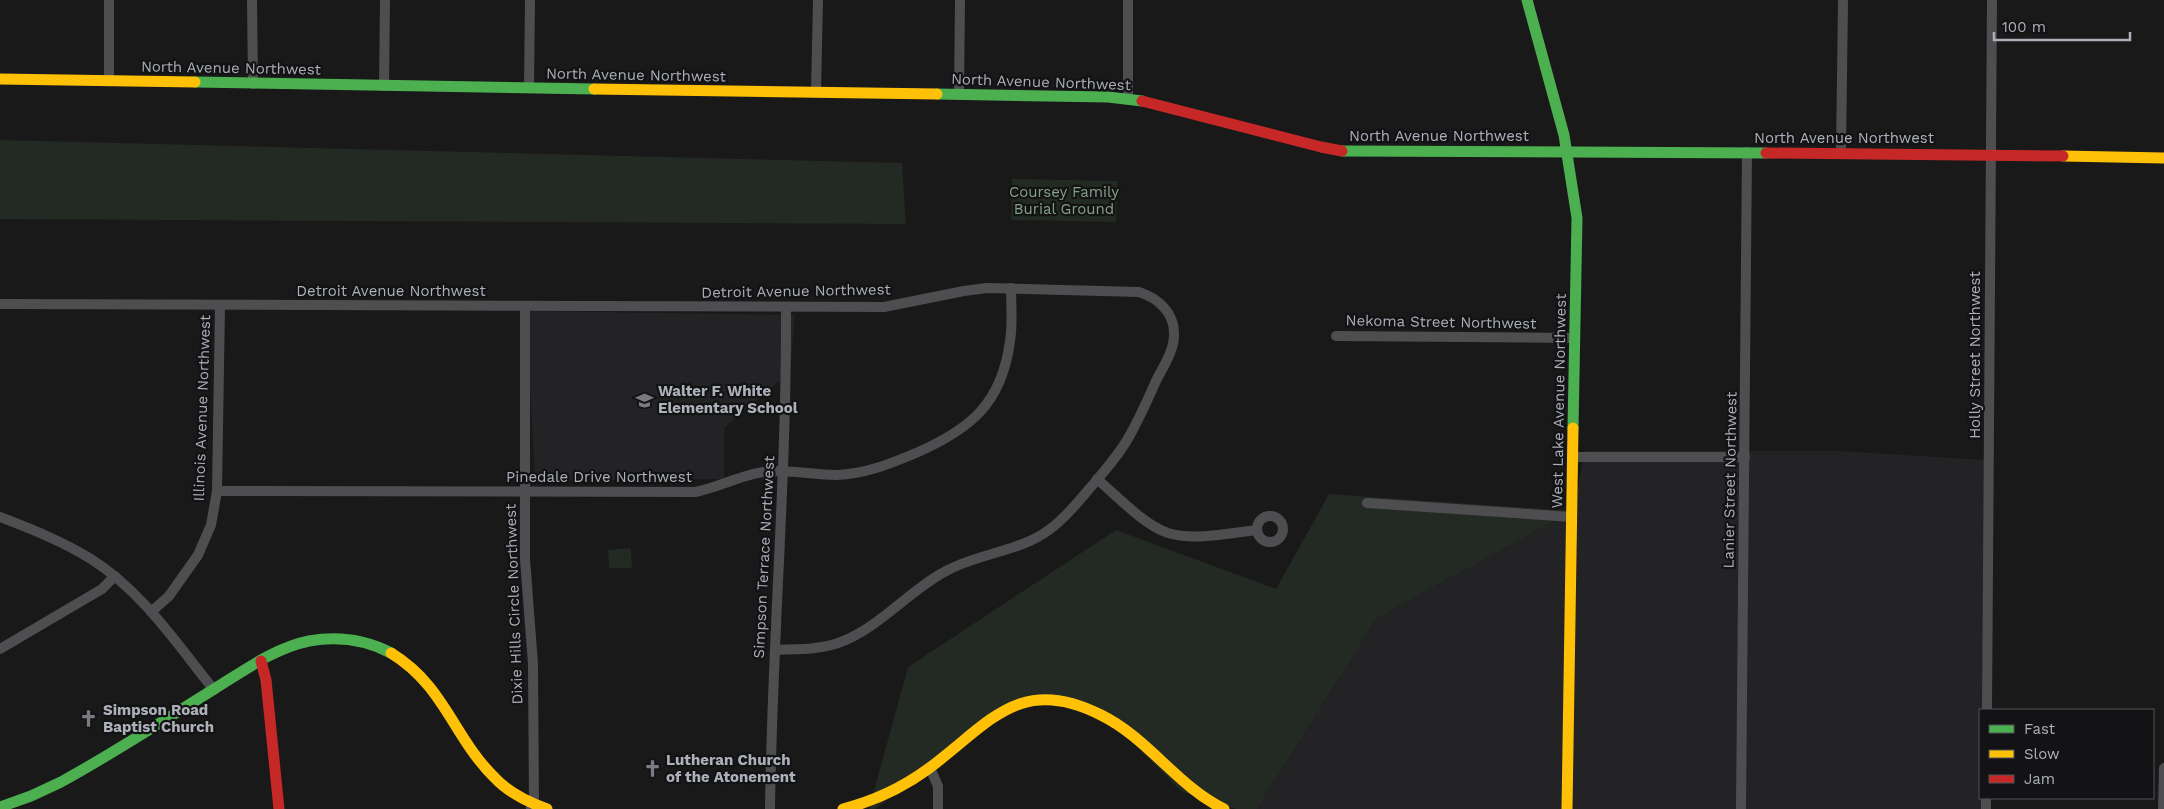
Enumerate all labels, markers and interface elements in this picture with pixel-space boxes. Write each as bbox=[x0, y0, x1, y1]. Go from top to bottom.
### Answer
scale bar bbox=[1994, 10, 2130, 42]
text: 100 m bbox=[2002, 18, 2046, 36]
street label: North Avenue Northwest bbox=[141, 57, 322, 79]
street label: North Avenue Northwest bbox=[546, 64, 727, 86]
street label: North Avenue Northwest bbox=[951, 70, 1132, 94]
street label: North Avenue Northwest bbox=[1349, 127, 1530, 145]
street label: North Avenue Northwest bbox=[1754, 129, 1935, 147]
park label: Coursey Family Burial Ground bbox=[1009, 183, 1119, 218]
street label: Holly Street Northwest bbox=[1966, 270, 1984, 439]
street label: Detroit Avenue Northwest bbox=[701, 280, 892, 302]
street label: Detroit Avenue Northwest bbox=[296, 282, 486, 300]
street label: West Lake Avenue Northwest bbox=[1548, 293, 1570, 509]
street label: Nekoma Street Northwest bbox=[1345, 311, 1537, 333]
street label: Illinois Avenue Northwest bbox=[190, 314, 214, 502]
place label: Walter F. White Elementary School bbox=[658, 382, 798, 417]
school or university icon: Walter F. White Elementary School bbox=[634, 390, 654, 410]
street label: Lanier Street Northwest bbox=[1719, 391, 1741, 568]
street label: Simpson Terrace Northwest bbox=[750, 454, 778, 659]
street label: Pinedale Drive Northwest bbox=[506, 468, 693, 486]
street label: Dixie Hills Circle Northwest bbox=[501, 503, 526, 705]
place label: Simpson Road Baptist Church bbox=[103, 701, 214, 736]
church icon: Simpson Road Baptist Church bbox=[79, 709, 99, 729]
legend bbox=[1979, 709, 2154, 799]
text: Fast bbox=[2024, 720, 2056, 738]
text: Slow bbox=[2024, 745, 2060, 763]
place label: Lutheran Church of the Atonement bbox=[666, 751, 796, 786]
church icon: Lutheran Church of the Atonement bbox=[642, 759, 662, 779]
text: Jam bbox=[2024, 770, 2055, 788]

